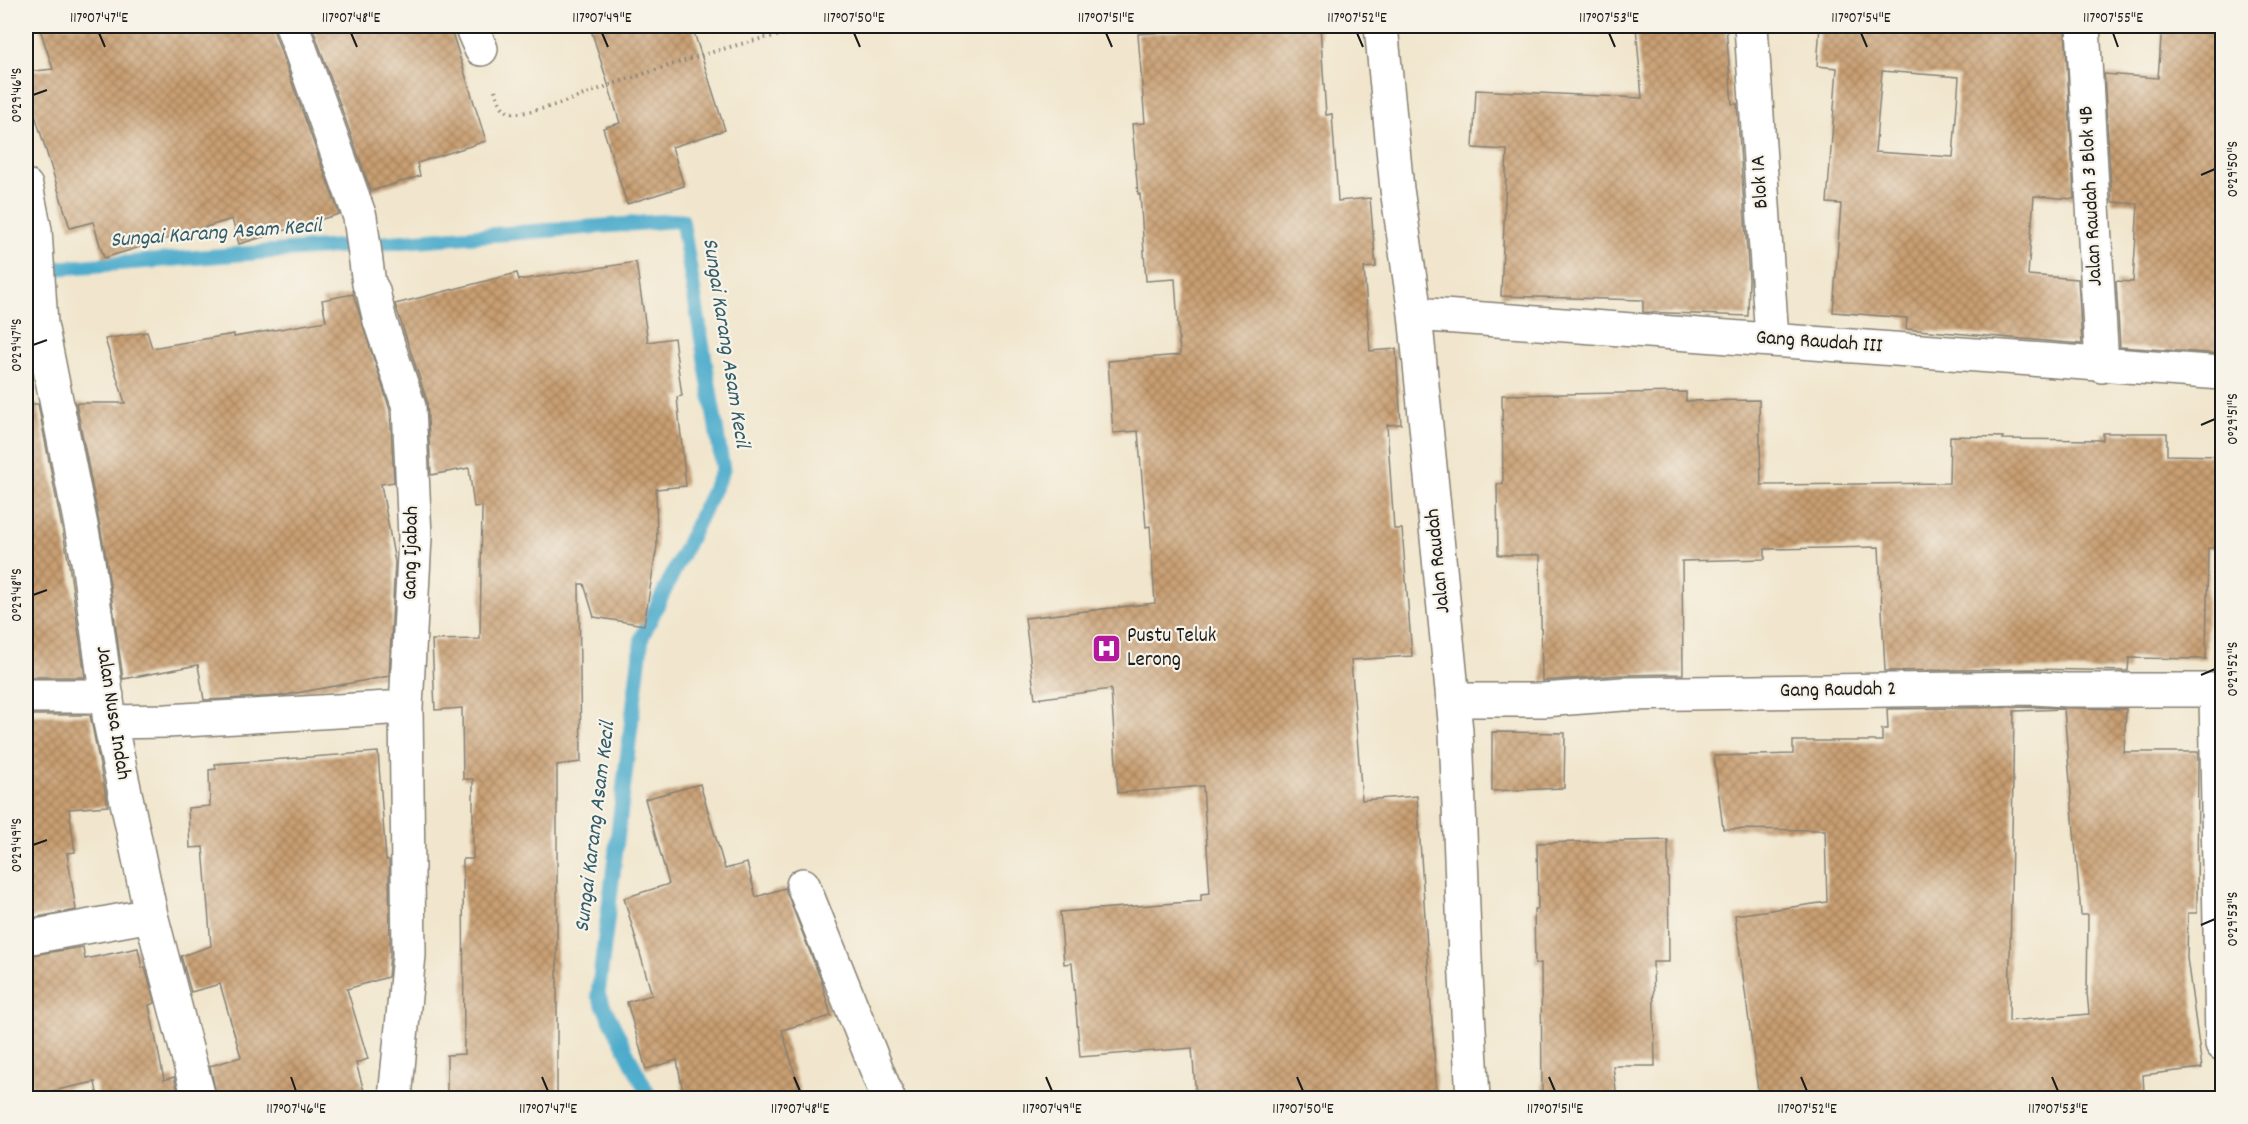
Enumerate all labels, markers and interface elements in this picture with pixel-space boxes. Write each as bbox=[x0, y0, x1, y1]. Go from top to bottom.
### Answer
text: 117°07'47"E bbox=[70, 8, 128, 30]
text: 117°07'48"E bbox=[322, 8, 380, 30]
text: 117°07'49"E bbox=[572, 8, 632, 30]
text: 117°07'50"E bbox=[823, 8, 885, 30]
text: 117°07'51"E bbox=[1078, 8, 1134, 30]
text: 117°07'52"E bbox=[1327, 8, 1387, 30]
text: 117°07'53"E bbox=[1579, 8, 1639, 30]
text: 117°07'54"E bbox=[1831, 8, 1891, 30]
text: 117°07'55"E bbox=[2083, 8, 2143, 30]
text: 0°29'46"S bbox=[7, 68, 29, 122]
street label: Jalan Raudah 3 Blok 4B bbox=[2072, 105, 2112, 287]
text: 0°29'50"S bbox=[2223, 141, 2245, 197]
street label: Blok 1A bbox=[1744, 154, 1778, 210]
water label: Sungai Karang Asam Kecil bbox=[109, 211, 325, 257]
water label: Sungai Karang Asam Kecil bbox=[693, 236, 757, 452]
text: 0°29'47"S bbox=[7, 318, 29, 372]
street label: Gang Raudah III bbox=[1755, 324, 1884, 362]
text: 0°29'51"S bbox=[2223, 393, 2245, 445]
street label: Gang Ijabah bbox=[396, 505, 428, 601]
street label: Jalan Raudah bbox=[1419, 507, 1459, 615]
text: 0°29'48"S bbox=[7, 568, 29, 622]
place label: Pustu Teluk Lerong bbox=[1127, 622, 1216, 676]
hospital icon: Pustu Teluk Lerong bbox=[1090, 633, 1122, 665]
text: 0°29'52"S bbox=[2223, 642, 2245, 696]
street label: Jalan Nusa Indah bbox=[87, 644, 137, 782]
street label: Gang Raudah 2 bbox=[1779, 675, 1897, 707]
water label: Sungai Karang Asam Kecil bbox=[568, 718, 625, 934]
text: 0°29'49"S bbox=[7, 818, 29, 872]
text: 0°29'53"S bbox=[2223, 892, 2245, 946]
text: 117°07'46"E bbox=[266, 1099, 326, 1121]
text: 117°07'47"E bbox=[519, 1099, 577, 1121]
text: 117°07'48"E bbox=[771, 1099, 829, 1121]
text: 117°07'49"E bbox=[1022, 1099, 1082, 1121]
text: 117°07'50"E bbox=[1272, 1099, 1334, 1121]
text: 117°07'51"E bbox=[1527, 1099, 1583, 1121]
text: 117°07'52"E bbox=[1777, 1099, 1837, 1121]
text: 117°07'53"E bbox=[2028, 1099, 2088, 1121]

